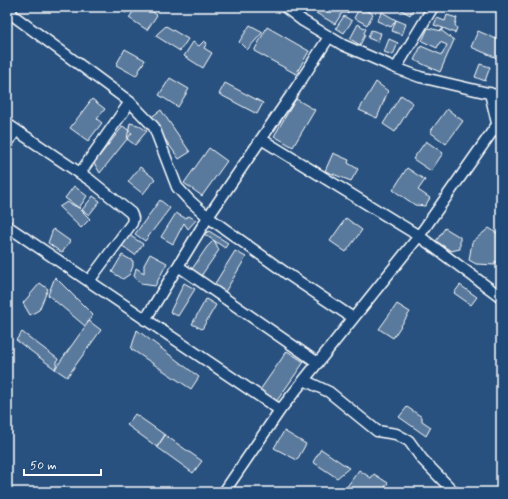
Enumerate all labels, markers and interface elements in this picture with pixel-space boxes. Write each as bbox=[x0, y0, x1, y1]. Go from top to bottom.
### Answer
scale bar bbox=[24, 451, 101, 477]
text: 50 m bbox=[30, 458, 57, 474]

